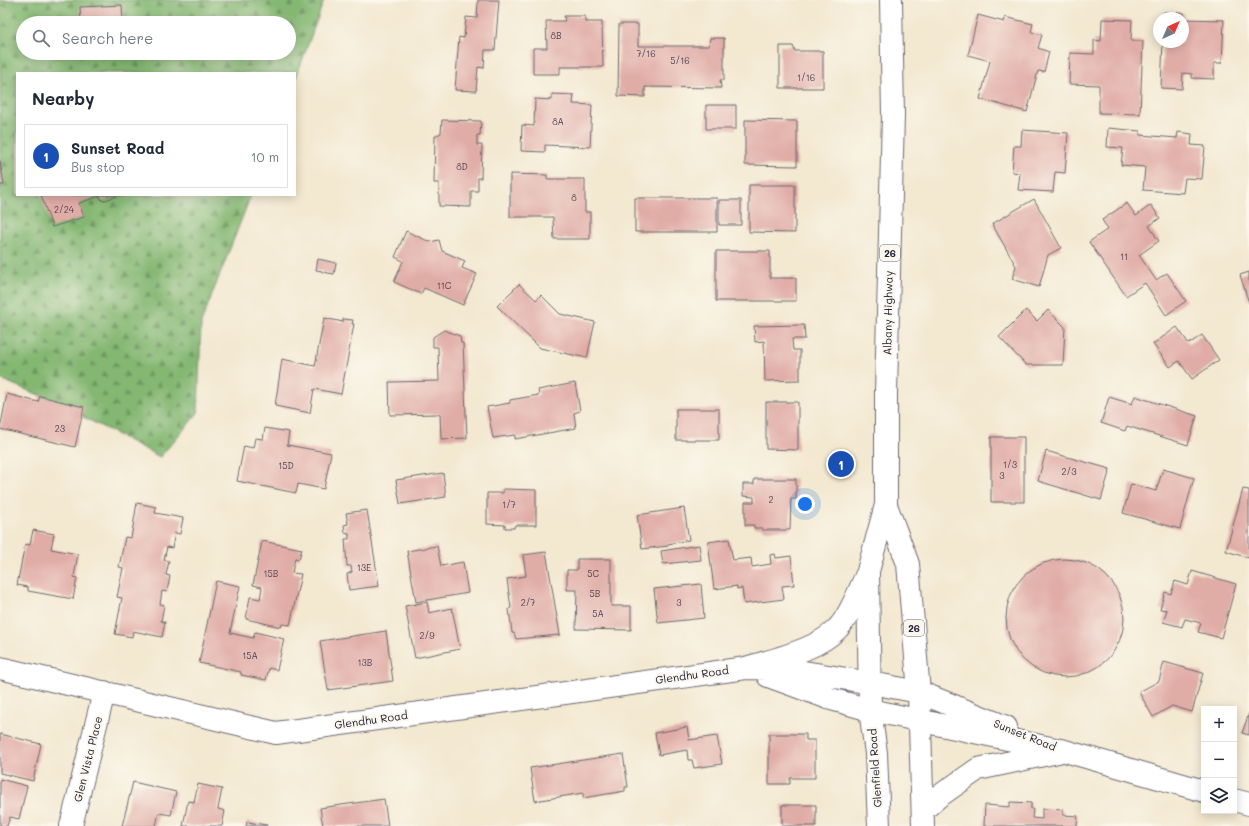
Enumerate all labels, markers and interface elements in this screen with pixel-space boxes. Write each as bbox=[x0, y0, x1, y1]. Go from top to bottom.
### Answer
north arrow bbox=[1153, 12, 1189, 48]
search box bbox=[16, 16, 296, 60]
icon: search bbox=[30, 27, 52, 49]
text: Search here bbox=[62, 28, 153, 48]
house number: 8B bbox=[550, 30, 562, 41]
house number: 7/16 bbox=[636, 48, 656, 59]
house number: 5/16 bbox=[670, 55, 690, 66]
house number: 1/16 bbox=[797, 72, 815, 83]
text: Nearby bbox=[32, 87, 94, 109]
house number: 8A bbox=[552, 116, 564, 127]
text: Sunset Road bbox=[71, 138, 164, 158]
text: 1 bbox=[43, 148, 49, 165]
text: 10 m bbox=[251, 148, 279, 165]
text: Bus stop bbox=[71, 158, 124, 175]
house number: 8D bbox=[456, 161, 468, 172]
house number: 8 bbox=[571, 192, 577, 203]
house number: 2/24 bbox=[54, 204, 75, 215]
road number: 26 bbox=[880, 245, 900, 261]
house number: 11 bbox=[1120, 251, 1128, 262]
street label: Albany Highway bbox=[879, 270, 896, 355]
house number: 11C bbox=[437, 280, 452, 291]
house number: 23 bbox=[55, 423, 65, 434]
pin: 1 bbox=[828, 449, 854, 479]
house number: 1/3 bbox=[1003, 459, 1017, 470]
house number: 15D bbox=[278, 460, 294, 471]
house number: 2/3 bbox=[1061, 466, 1077, 477]
house number: 3 bbox=[999, 470, 1005, 481]
house number: 2 bbox=[768, 494, 774, 505]
your location bbox=[795, 494, 815, 514]
house number: 1/7 bbox=[502, 499, 516, 510]
house number: 13E bbox=[357, 562, 371, 573]
house number: 15B bbox=[264, 568, 279, 579]
house number: 5C bbox=[587, 568, 599, 579]
house number: 5B bbox=[590, 588, 601, 599]
house number: 2/7 bbox=[521, 597, 535, 608]
house number: 3 bbox=[676, 597, 682, 608]
house number: 5A bbox=[592, 608, 604, 619]
road number: 26 bbox=[904, 620, 924, 636]
house number: 2/9 bbox=[419, 630, 435, 641]
house number: 15A bbox=[242, 650, 258, 661]
house number: 13B bbox=[358, 657, 373, 668]
street label: Glendhu Road bbox=[654, 662, 730, 687]
map controls bbox=[1201, 706, 1237, 814]
button: + bbox=[1201, 706, 1237, 742]
street label: Glendhu Road bbox=[333, 707, 409, 732]
street label: Glen Vista Place bbox=[70, 714, 105, 803]
street label: Sunset Road bbox=[992, 715, 1059, 754]
street label: Glenfield Road bbox=[864, 728, 885, 808]
button: − bbox=[1201, 742, 1237, 778]
button: layers bbox=[1201, 778, 1237, 814]

